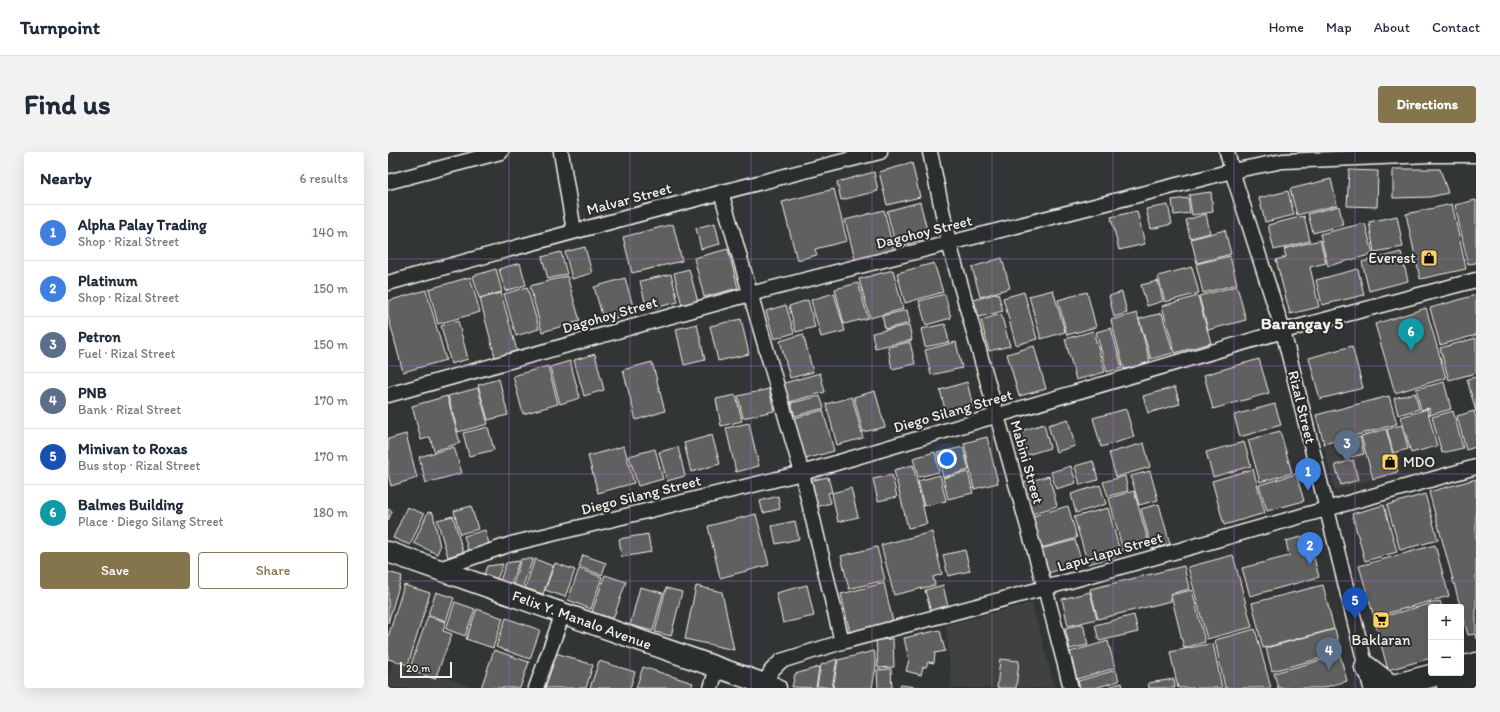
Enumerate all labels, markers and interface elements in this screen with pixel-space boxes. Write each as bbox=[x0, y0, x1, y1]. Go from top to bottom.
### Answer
text: Turnpoint bbox=[20, 16, 100, 39]
text: Home bbox=[1269, 19, 1304, 36]
text: Map bbox=[1326, 19, 1352, 36]
text: About bbox=[1374, 19, 1410, 36]
text: Contact bbox=[1432, 19, 1480, 36]
button: Directions bbox=[1378, 86, 1476, 123]
text: Find us bbox=[24, 87, 111, 121]
text: Nearby bbox=[40, 168, 92, 188]
text: 6 results bbox=[300, 171, 348, 186]
street label: Malvar Street bbox=[585, 179, 674, 219]
street label: Dagohoy Street bbox=[874, 211, 974, 253]
text: Alpha Palay Trading bbox=[78, 216, 207, 234]
text: 1 bbox=[50, 225, 56, 240]
text: 140 m bbox=[312, 225, 348, 240]
text: Shop · Rizal Street bbox=[78, 234, 179, 249]
shop icon: Everest bbox=[1419, 248, 1439, 268]
place label: Everest bbox=[1369, 249, 1416, 267]
text: Platinum bbox=[78, 272, 138, 290]
text: 2 bbox=[50, 281, 56, 296]
text: 150 m bbox=[313, 281, 348, 296]
text: Shop · Rizal Street bbox=[78, 290, 179, 305]
street label: Dagohoy Street bbox=[560, 293, 660, 337]
district label: Barangay 5 bbox=[1261, 313, 1343, 334]
pin: 6 bbox=[1398, 318, 1424, 351]
text: Petron bbox=[78, 328, 121, 346]
text: 3 bbox=[49, 337, 57, 352]
text: 150 m bbox=[313, 337, 348, 352]
text: Fuel · Rizal Street bbox=[78, 346, 175, 361]
street label: Rizal Street bbox=[1284, 368, 1320, 446]
text: PNB bbox=[78, 384, 107, 402]
street label: Diego Silang Street bbox=[891, 385, 1015, 437]
text: 4 bbox=[49, 393, 57, 408]
text: 170 m bbox=[314, 393, 348, 408]
text: Bank · Rizal Street bbox=[78, 402, 181, 417]
street label: Mabini Street bbox=[1006, 418, 1048, 506]
pin: 3 bbox=[1334, 430, 1360, 463]
text: Minivan to Roxas bbox=[78, 440, 188, 458]
text: 5 bbox=[50, 449, 56, 464]
text: 170 m bbox=[314, 449, 348, 464]
your location bbox=[937, 449, 957, 469]
shop icon: MDO bbox=[1380, 452, 1400, 472]
place label: MDO bbox=[1403, 453, 1435, 471]
text: Bus stop · Rizal Street bbox=[78, 458, 200, 473]
pin: 1 bbox=[1295, 458, 1321, 491]
street label: Diego Silang Street bbox=[579, 471, 703, 519]
text: Balmes Building bbox=[78, 496, 183, 514]
text: 6 bbox=[50, 505, 56, 520]
text: 180 m bbox=[313, 505, 348, 520]
text: Place · Diego Silang Street bbox=[78, 514, 224, 529]
street label: Lapu-lapu Street bbox=[1055, 528, 1165, 576]
pin: 2 bbox=[1297, 532, 1323, 565]
button: Save bbox=[40, 552, 190, 589]
button: Share bbox=[198, 552, 348, 589]
street label: Felix Y. Manalo Avenue bbox=[510, 586, 654, 654]
pin: 5 bbox=[1342, 587, 1368, 620]
map controls bbox=[1428, 604, 1464, 676]
button: + bbox=[1428, 604, 1464, 640]
supermarket icon: Baklaran bbox=[1371, 610, 1391, 630]
place label: Baklaran bbox=[1351, 631, 1411, 649]
pin: 4 bbox=[1316, 637, 1342, 670]
button: − bbox=[1428, 640, 1464, 676]
scale bar bbox=[400, 660, 452, 679]
text: 20 m bbox=[406, 662, 430, 675]

